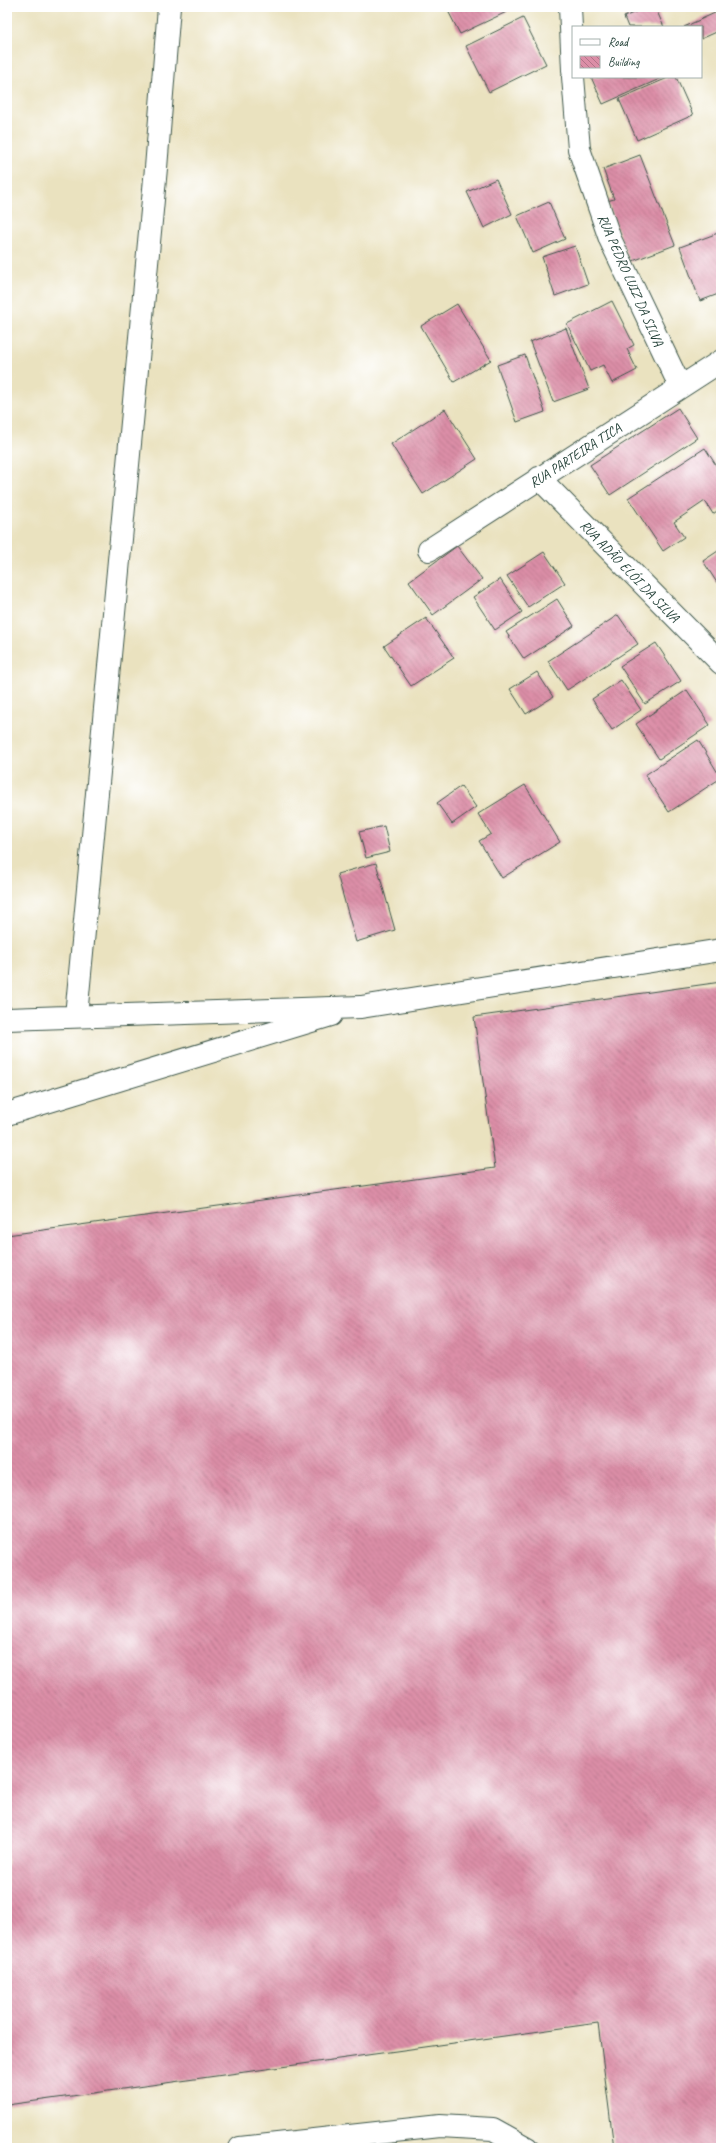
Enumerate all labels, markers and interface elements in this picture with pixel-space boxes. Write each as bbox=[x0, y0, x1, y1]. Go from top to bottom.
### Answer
legend bbox=[572, 26, 702, 78]
text: Road bbox=[608, 34, 630, 50]
text: Building bbox=[608, 54, 640, 70]
street label: RUA PEDRO LUIZ DA SILVA bbox=[594, 212, 668, 350]
street label: RUA PARTEIRA TICA bbox=[526, 419, 625, 491]
street label: RUA ADÃO ELÓI DA SILVA bbox=[577, 517, 683, 627]

